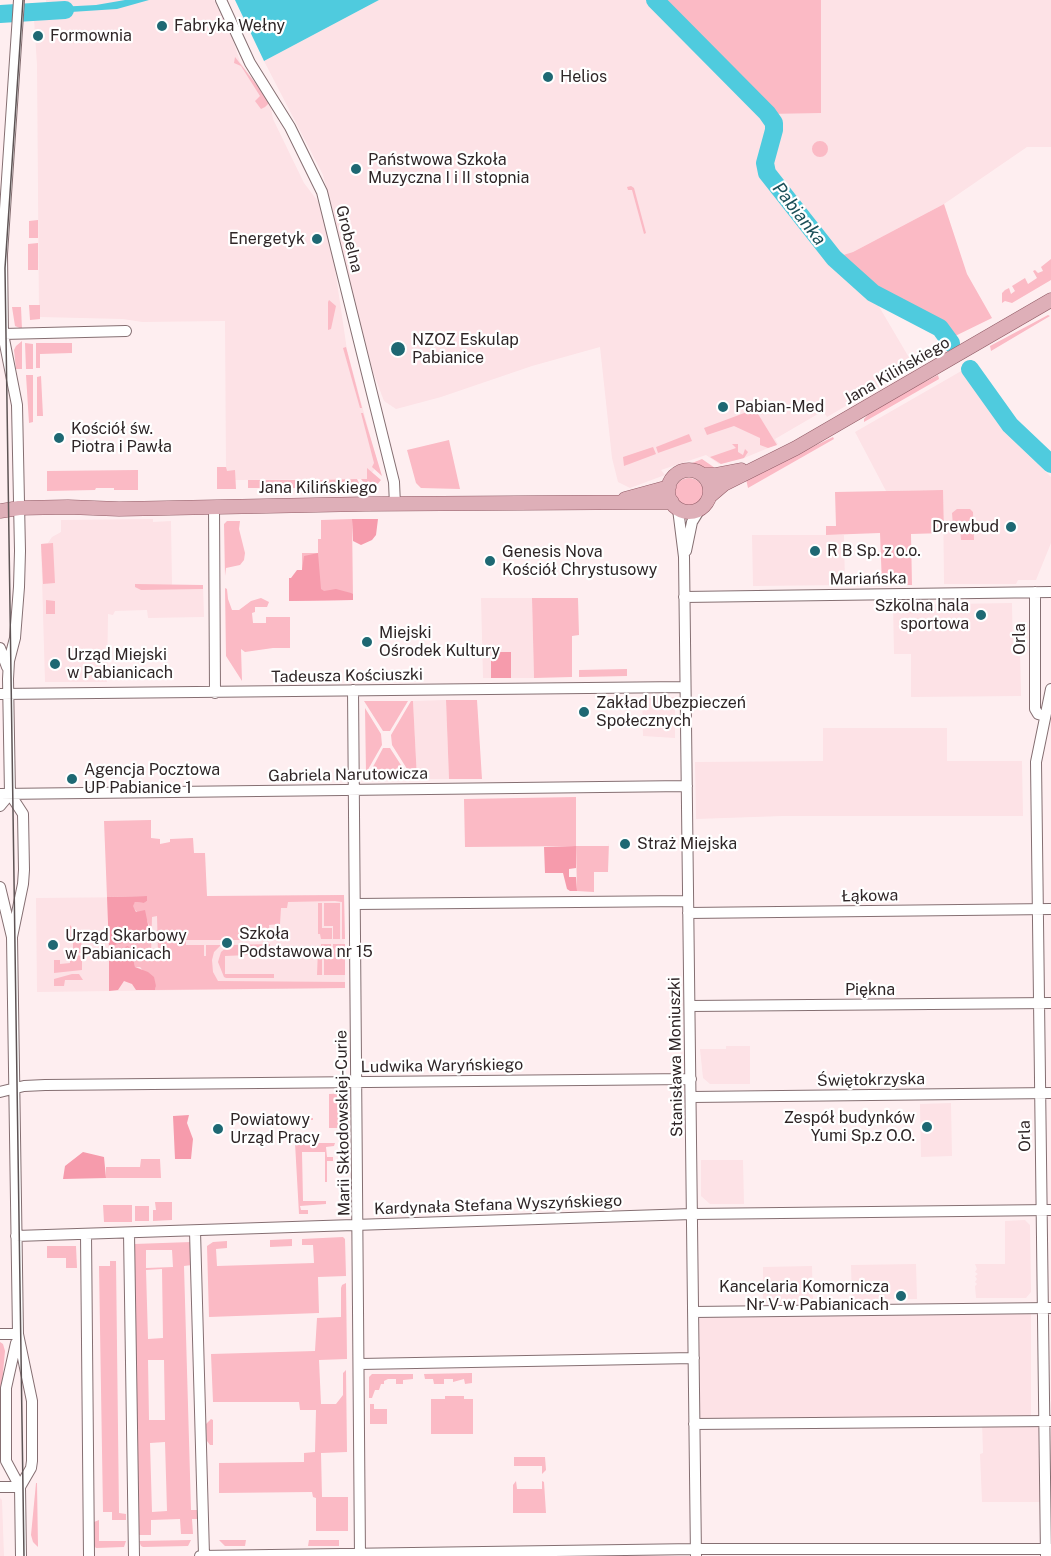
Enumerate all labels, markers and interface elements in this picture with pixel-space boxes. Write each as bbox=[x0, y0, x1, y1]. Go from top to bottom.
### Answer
place label: Fabryka Wełny bbox=[174, 16, 285, 36]
marker: Fabryka Wełny bbox=[155, 19, 169, 33]
place label: Formownia bbox=[50, 26, 132, 46]
marker: Formownia bbox=[31, 29, 45, 43]
place label: Helios bbox=[560, 67, 607, 87]
marker: Helios bbox=[541, 70, 555, 84]
place label: Państwowa Szkoła Muzyczna I i II stopnia bbox=[368, 150, 529, 188]
marker: Państwowa Szkoła Muzyczna I i II stopnia bbox=[349, 162, 363, 176]
water label: Pabianka bbox=[768, 178, 830, 250]
street label: Grobelna bbox=[331, 204, 367, 274]
place label: Energetyk bbox=[229, 229, 305, 249]
marker: Energetyk bbox=[310, 232, 324, 246]
place label: NZOZ Eskulap Pabianice bbox=[412, 330, 519, 368]
street label: Jana Kilińskiego bbox=[841, 333, 953, 409]
marker: NZOZ Eskulap Pabianice bbox=[389, 340, 407, 358]
place label: Pabian-Med bbox=[735, 397, 824, 417]
marker: Pabian-Med bbox=[716, 400, 730, 414]
place label: Kościół św. Piotra i Pawła bbox=[71, 419, 172, 457]
marker: Kościół św. Piotra i Pawła bbox=[52, 431, 66, 445]
street label: Jana Kilińskiego bbox=[259, 478, 377, 498]
place label: Drewbud bbox=[932, 517, 999, 537]
marker: Drewbud bbox=[1004, 520, 1018, 534]
place label: R B Sp. z o.o. bbox=[827, 541, 921, 561]
place label: Genesis Nova Kościół Chrystusowy bbox=[502, 542, 657, 580]
marker: R B Sp. z o.o. bbox=[808, 544, 822, 558]
marker: Genesis Nova Kościół Chrystusowy bbox=[483, 554, 497, 568]
street label: Mariańska bbox=[829, 569, 907, 589]
place label: Szkolna hala sportowa bbox=[875, 596, 969, 634]
marker: Szkolna hala sportowa bbox=[974, 608, 988, 622]
place label: Miejski Ośrodek Kultury bbox=[379, 623, 500, 661]
street label: Orla bbox=[1010, 623, 1030, 655]
marker: Miejski Ośrodek Kultury bbox=[360, 635, 374, 649]
place label: Urząd Miejski w Pabianicach bbox=[67, 645, 173, 683]
marker: Urząd Miejski w Pabianicach bbox=[48, 657, 62, 671]
street label: Tadeusza Kościuszki bbox=[271, 665, 423, 687]
place label: Zakład Ubezpieczeń Społecznych bbox=[596, 693, 746, 731]
marker: Zakład Ubezpieczeń Społecznych bbox=[577, 705, 591, 719]
place label: Agencja Pocztowa UP Pabianice 1 bbox=[84, 760, 220, 798]
street label: Gabriela Narutowicza bbox=[268, 764, 428, 786]
marker: Agencja Pocztowa UP Pabianice 1 bbox=[65, 772, 79, 786]
place label: Straż Miejska bbox=[637, 834, 737, 854]
marker: Straż Miejska bbox=[618, 837, 632, 851]
street label: Łąkowa bbox=[842, 886, 898, 906]
place label: Szkoła Podstawowa nr 15 bbox=[239, 924, 373, 962]
place label: Urząd Skarbowy w Pabianicach bbox=[65, 926, 187, 964]
marker: Szkoła Podstawowa nr 15 bbox=[220, 936, 234, 950]
marker: Urząd Skarbowy w Pabianicach bbox=[46, 938, 60, 952]
street label: Stanisława Moniuszki bbox=[665, 977, 687, 1137]
street label: Piękna bbox=[845, 980, 895, 1000]
street label: Marii Skłodowskiej-Curie bbox=[332, 1030, 354, 1216]
street label: Ludwika Waryńskiego bbox=[361, 1055, 523, 1077]
street label: Świętokrzyska bbox=[817, 1069, 925, 1091]
place label: Zespół budynków Yumi Sp.z O.O. bbox=[784, 1108, 915, 1146]
place label: Powiatowy Urząd Pracy bbox=[230, 1110, 320, 1148]
marker: Zespół budynków Yumi Sp.z O.O. bbox=[920, 1120, 934, 1134]
street label: Orla bbox=[1015, 1120, 1035, 1152]
marker: Powiatowy Urząd Pracy bbox=[211, 1122, 225, 1136]
street label: Kardynała Stefana Wyszyńskiego bbox=[374, 1191, 622, 1219]
place label: Kancelaria Komornicza Nr V w Pabianicach bbox=[719, 1277, 889, 1315]
marker: Kancelaria Komornicza Nr V w Pabianicach bbox=[894, 1289, 908, 1303]

